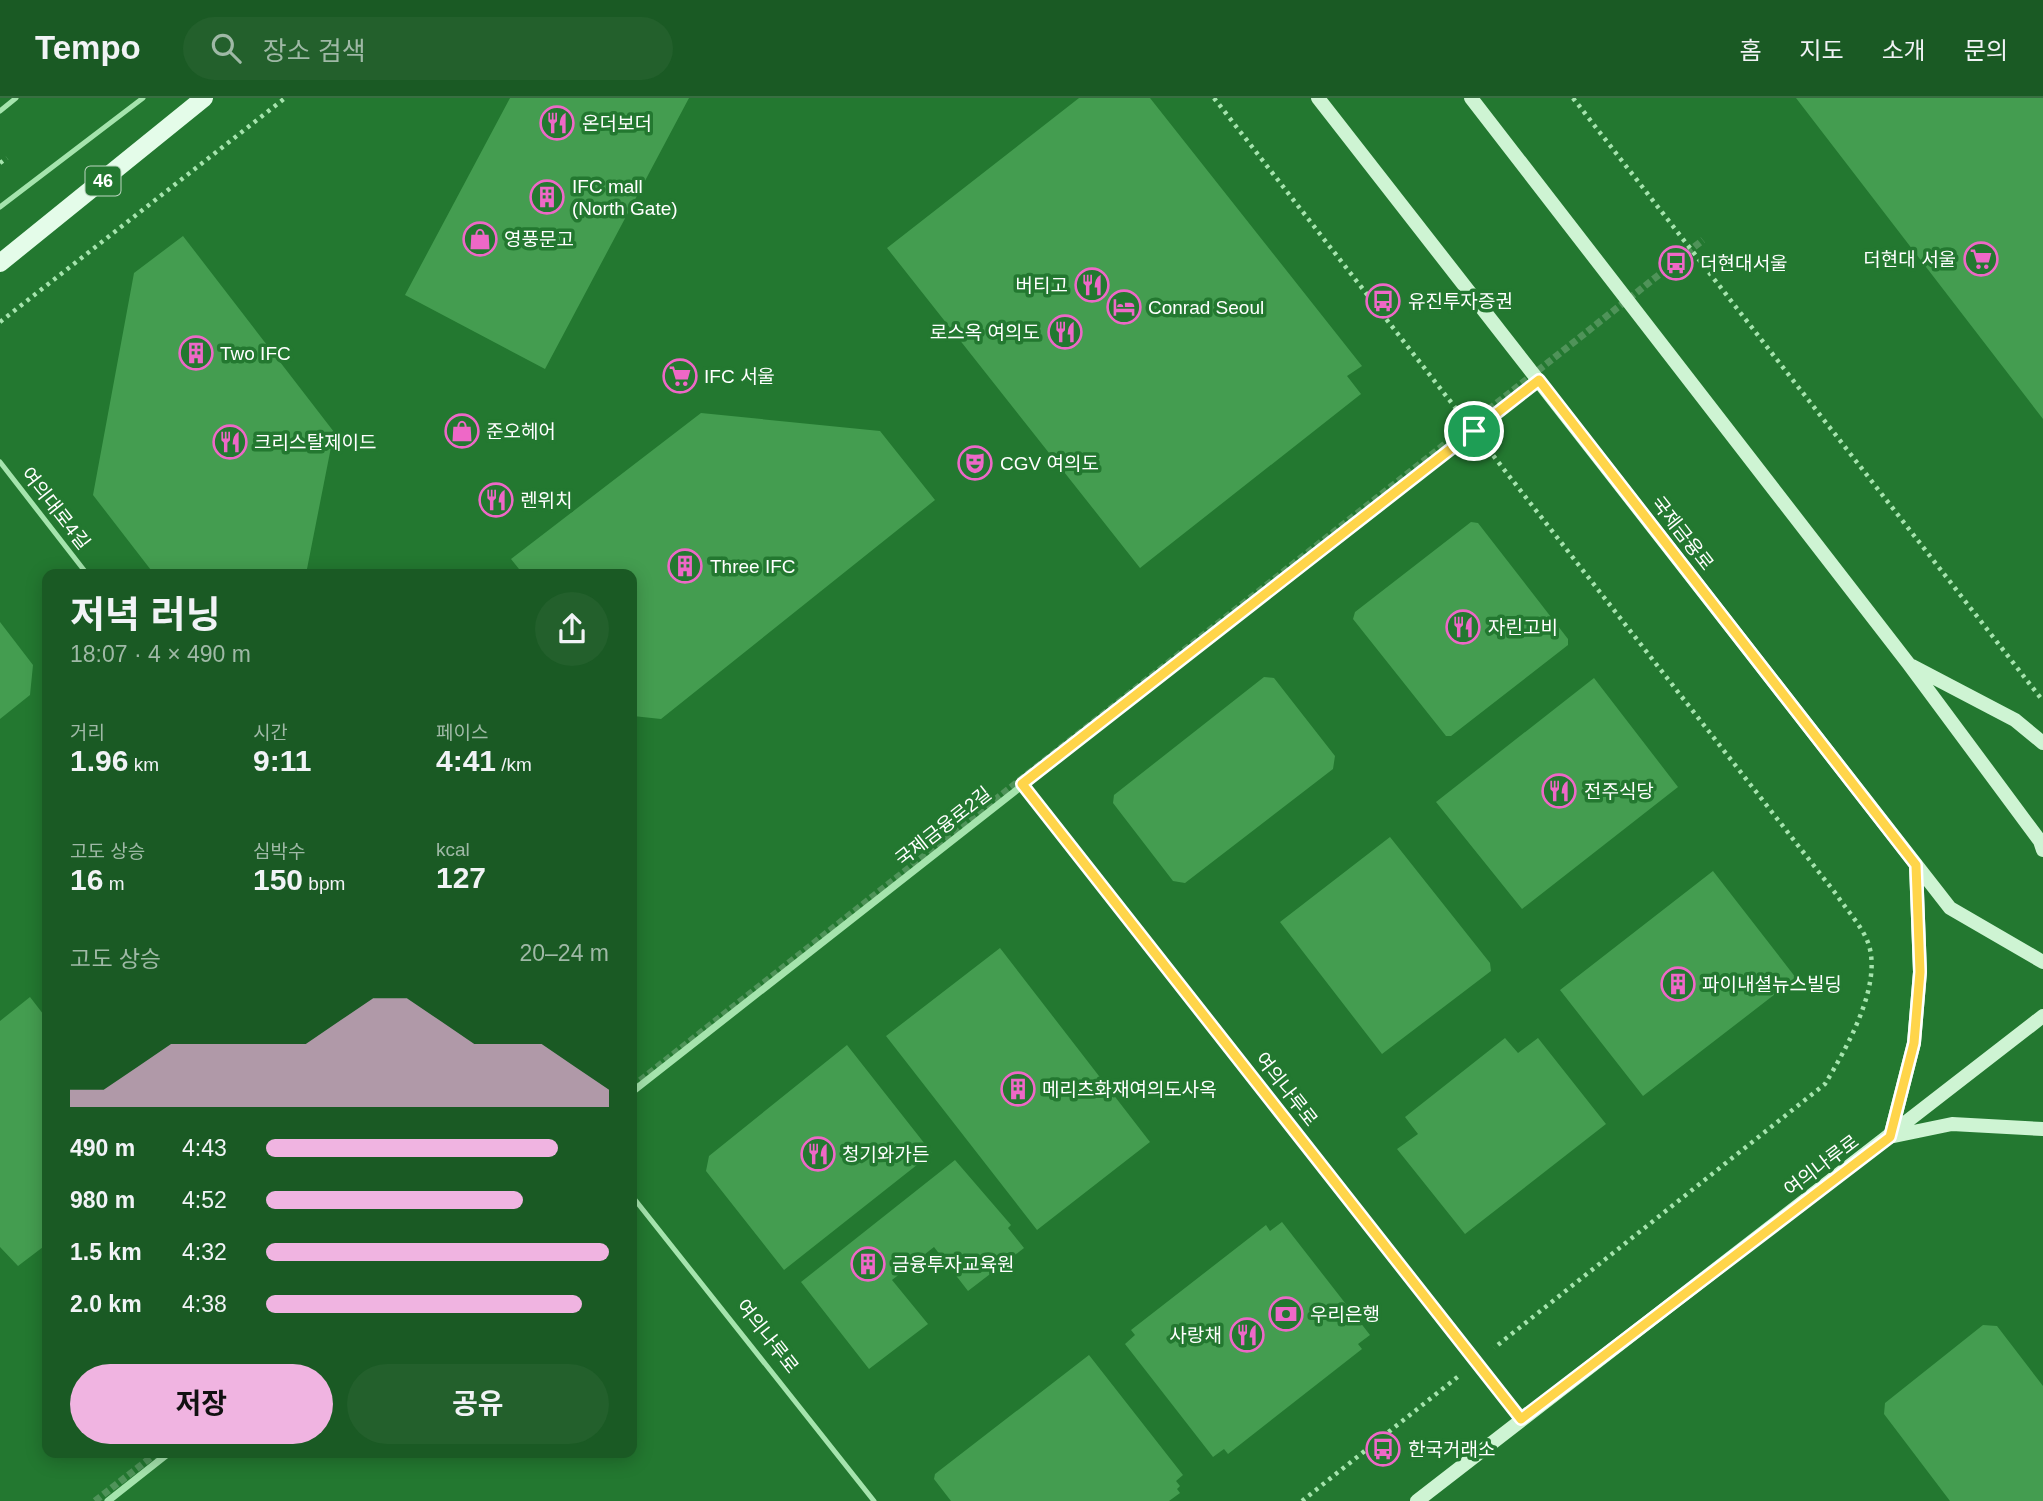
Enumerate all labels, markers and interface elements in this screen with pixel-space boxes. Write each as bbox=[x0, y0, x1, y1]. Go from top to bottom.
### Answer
search box bbox=[183, 17, 673, 80]
text: Tempo bbox=[35, 29, 141, 66]
icon: search bbox=[207, 29, 245, 67]
text: 장소 검색 bbox=[263, 36, 366, 66]
text: 홈 bbox=[1739, 37, 1761, 64]
text: 지도 bbox=[1799, 37, 1844, 64]
text: 소개 bbox=[1882, 37, 1926, 64]
text: 문의 bbox=[1964, 37, 2008, 64]
restaurant icon: 온더보더 bbox=[538, 104, 576, 142]
place label: 온더보더 bbox=[582, 113, 652, 134]
road number: 46 bbox=[86, 166, 120, 196]
place label: IFC mall (North Gate) bbox=[572, 176, 678, 219]
building icon: IFC mall (North Gate) bbox=[528, 178, 566, 216]
shop icon: 영풍문고 bbox=[461, 220, 499, 258]
place label: 영풍문고 bbox=[504, 229, 574, 250]
supermarket icon: 더현대 서울 bbox=[1962, 240, 2000, 278]
bus stop icon: 더현대서울 bbox=[1657, 244, 1695, 282]
place label: 더현대 서울 bbox=[1863, 249, 1956, 270]
place label: 더현대서울 bbox=[1700, 253, 1787, 274]
restaurant icon: 버티고 bbox=[1073, 266, 1111, 304]
place label: 버티고 bbox=[1016, 275, 1068, 296]
bus stop icon: 유진투자증권 bbox=[1364, 282, 1402, 320]
hotel icon: Conrad Seoul bbox=[1105, 288, 1143, 326]
place label: 유진투자증권 bbox=[1408, 291, 1513, 312]
place label: Conrad Seoul bbox=[1148, 297, 1264, 318]
restaurant icon: 로스옥 여의도 bbox=[1046, 313, 1084, 351]
place label: 로스옥 여의도 bbox=[930, 322, 1040, 343]
building icon: Two IFC bbox=[177, 334, 215, 372]
place label: Two IFC bbox=[220, 343, 291, 364]
supermarket icon: IFC 서울 bbox=[661, 357, 699, 395]
place label: IFC 서울 bbox=[704, 366, 775, 387]
pin bbox=[1444, 401, 1504, 461]
shop icon: 준오헤어 bbox=[443, 412, 481, 450]
icon: arrive bbox=[1455, 412, 1493, 450]
place label: 준오헤어 bbox=[486, 421, 556, 442]
restaurant icon: 크리스탈제이드 bbox=[211, 423, 249, 461]
place label: 크리스탈제이드 bbox=[254, 432, 376, 453]
theatre icon: CGV 여의도 bbox=[956, 444, 994, 482]
place label: CGV 여의도 bbox=[1000, 453, 1099, 474]
street label: 여의대로4길 bbox=[17, 463, 94, 553]
restaurant icon: 렌위치 bbox=[477, 481, 515, 519]
place label: 렌위치 bbox=[520, 490, 572, 511]
street label: 국제금융로 bbox=[1647, 492, 1718, 574]
building icon: Three IFC bbox=[666, 547, 704, 585]
place label: Three IFC bbox=[710, 556, 796, 577]
button: share bbox=[535, 592, 609, 666]
text: 저녁 러닝 bbox=[70, 594, 220, 636]
restaurant icon: 자린고비 bbox=[1444, 608, 1482, 646]
place label: 자린고비 bbox=[1488, 617, 1558, 638]
text: 18:07 · 4 × 490 m bbox=[70, 641, 251, 667]
text: 거리 bbox=[70, 722, 105, 743]
text: 시간 bbox=[253, 722, 288, 743]
text: 페이스 bbox=[436, 722, 488, 743]
text: 1.96 bbox=[70, 744, 128, 777]
text: 9:11 bbox=[253, 744, 311, 777]
text: 4:41 bbox=[436, 744, 496, 777]
text: km bbox=[128, 754, 159, 775]
text: /km bbox=[496, 754, 532, 775]
restaurant icon: 전주식당 bbox=[1540, 772, 1578, 810]
place label: 전주식당 bbox=[1584, 781, 1654, 802]
street label: 국제금융로2길 bbox=[891, 783, 995, 870]
text: kcal bbox=[436, 839, 470, 860]
text: 고도 상승 bbox=[70, 841, 145, 862]
text: 심박수 bbox=[253, 841, 305, 862]
text: 127 bbox=[436, 861, 486, 894]
text: 16 bbox=[70, 863, 103, 896]
text: 150 bbox=[253, 863, 303, 896]
text: m bbox=[103, 873, 124, 894]
text: bpm bbox=[303, 873, 345, 894]
text: 20–24 m bbox=[519, 940, 609, 966]
text: 고도 상승 bbox=[70, 946, 161, 972]
building icon: 파이내셜뉴스빌딩 bbox=[1659, 965, 1697, 1003]
place label: 파이내셜뉴스빌딩 bbox=[1702, 974, 1842, 995]
street label: 여의나루로 bbox=[1251, 1048, 1322, 1130]
building icon: 메리츠화재여의도사옥 bbox=[999, 1070, 1037, 1108]
place label: 메리츠화재여의도사옥 bbox=[1042, 1079, 1217, 1100]
street label: 여의나루로 bbox=[1780, 1131, 1863, 1200]
text: 490 m bbox=[70, 1135, 135, 1161]
text: 4:43 bbox=[182, 1135, 227, 1161]
restaurant icon: 청기와가든 bbox=[799, 1135, 837, 1173]
place label: 청기와가든 bbox=[842, 1144, 929, 1165]
text: 980 m bbox=[70, 1187, 135, 1213]
text: 4:52 bbox=[182, 1187, 227, 1213]
text: 1.5 km bbox=[70, 1239, 142, 1265]
text: 4:32 bbox=[182, 1239, 227, 1265]
building icon: 금융투자교육원 bbox=[849, 1245, 887, 1283]
place label: 금융투자교육원 bbox=[892, 1254, 1014, 1275]
text: 2.0 km bbox=[70, 1291, 142, 1317]
text: 4:38 bbox=[182, 1291, 227, 1317]
street label: 여의나루로 bbox=[732, 1295, 803, 1377]
bank icon: 우리은행 bbox=[1267, 1295, 1305, 1333]
place label: 우리은행 bbox=[1310, 1304, 1380, 1325]
restaurant icon: 사랑채 bbox=[1228, 1316, 1266, 1354]
place label: 사랑채 bbox=[1170, 1325, 1222, 1346]
button: 저장 bbox=[70, 1364, 333, 1444]
button: 공유 bbox=[347, 1364, 609, 1444]
bus stop icon: 한국거래소 bbox=[1364, 1430, 1402, 1468]
place label: 한국거래소 bbox=[1408, 1439, 1495, 1460]

